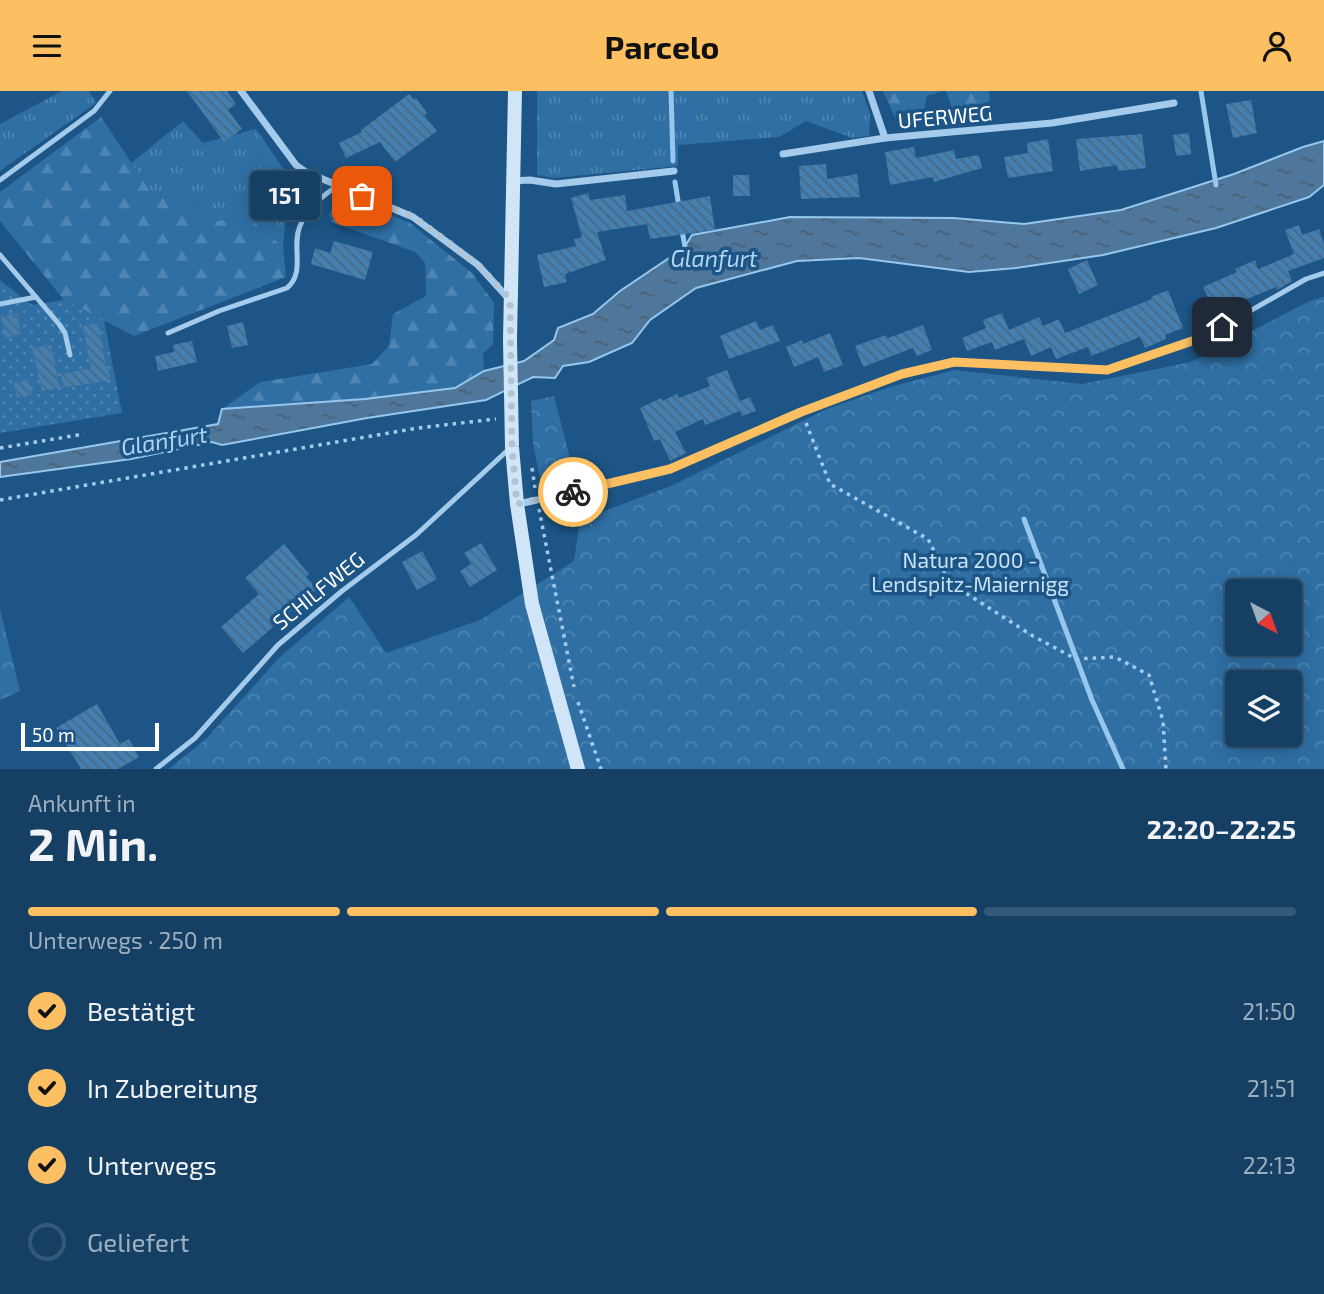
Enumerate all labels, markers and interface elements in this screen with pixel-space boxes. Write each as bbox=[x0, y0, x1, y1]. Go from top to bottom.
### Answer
icon: menu bbox=[28, 27, 66, 65]
text: Parcelo bbox=[605, 27, 719, 65]
icon: person bbox=[1258, 27, 1296, 65]
street label: UFERWEG bbox=[897, 99, 993, 133]
pin bbox=[332, 166, 392, 226]
callout: 151 bbox=[250, 171, 320, 221]
icon: bag bbox=[343, 177, 381, 215]
text: 151 bbox=[269, 181, 301, 209]
water label: Glanfurt bbox=[670, 244, 758, 272]
pin bbox=[1192, 297, 1252, 357]
icon: home bbox=[1203, 308, 1241, 346]
water label: Glanfurt bbox=[119, 419, 210, 461]
courier bbox=[538, 457, 608, 527]
icon: bike bbox=[554, 473, 592, 511]
street label: SCHILFWEG bbox=[267, 546, 369, 634]
park label: Natura 2000 - Lendspitz-Maiernigg bbox=[871, 547, 1069, 596]
north arrow bbox=[1225, 579, 1302, 656]
map controls bbox=[1225, 579, 1302, 747]
button: layers bbox=[1225, 670, 1302, 747]
scale bar bbox=[21, 720, 159, 752]
text: 50 m bbox=[32, 723, 75, 746]
text: Ankunft in bbox=[28, 789, 136, 817]
text: 22:20–22:25 bbox=[1147, 813, 1296, 844]
text: 2 Min. bbox=[28, 815, 158, 870]
text: Unterwegs · 250 m bbox=[28, 926, 223, 954]
icon: check bbox=[28, 992, 66, 1030]
text: Bestätigt bbox=[87, 995, 195, 1026]
text: 21:50 bbox=[1242, 997, 1296, 1025]
icon: check bbox=[28, 1069, 66, 1107]
text: In Zubereitung bbox=[87, 1072, 258, 1103]
text: 21:51 bbox=[1247, 1074, 1296, 1102]
icon: check bbox=[28, 1146, 66, 1184]
text: Unterwegs bbox=[87, 1149, 217, 1180]
text: 22:13 bbox=[1243, 1151, 1296, 1179]
text: Geliefert bbox=[87, 1226, 189, 1257]

